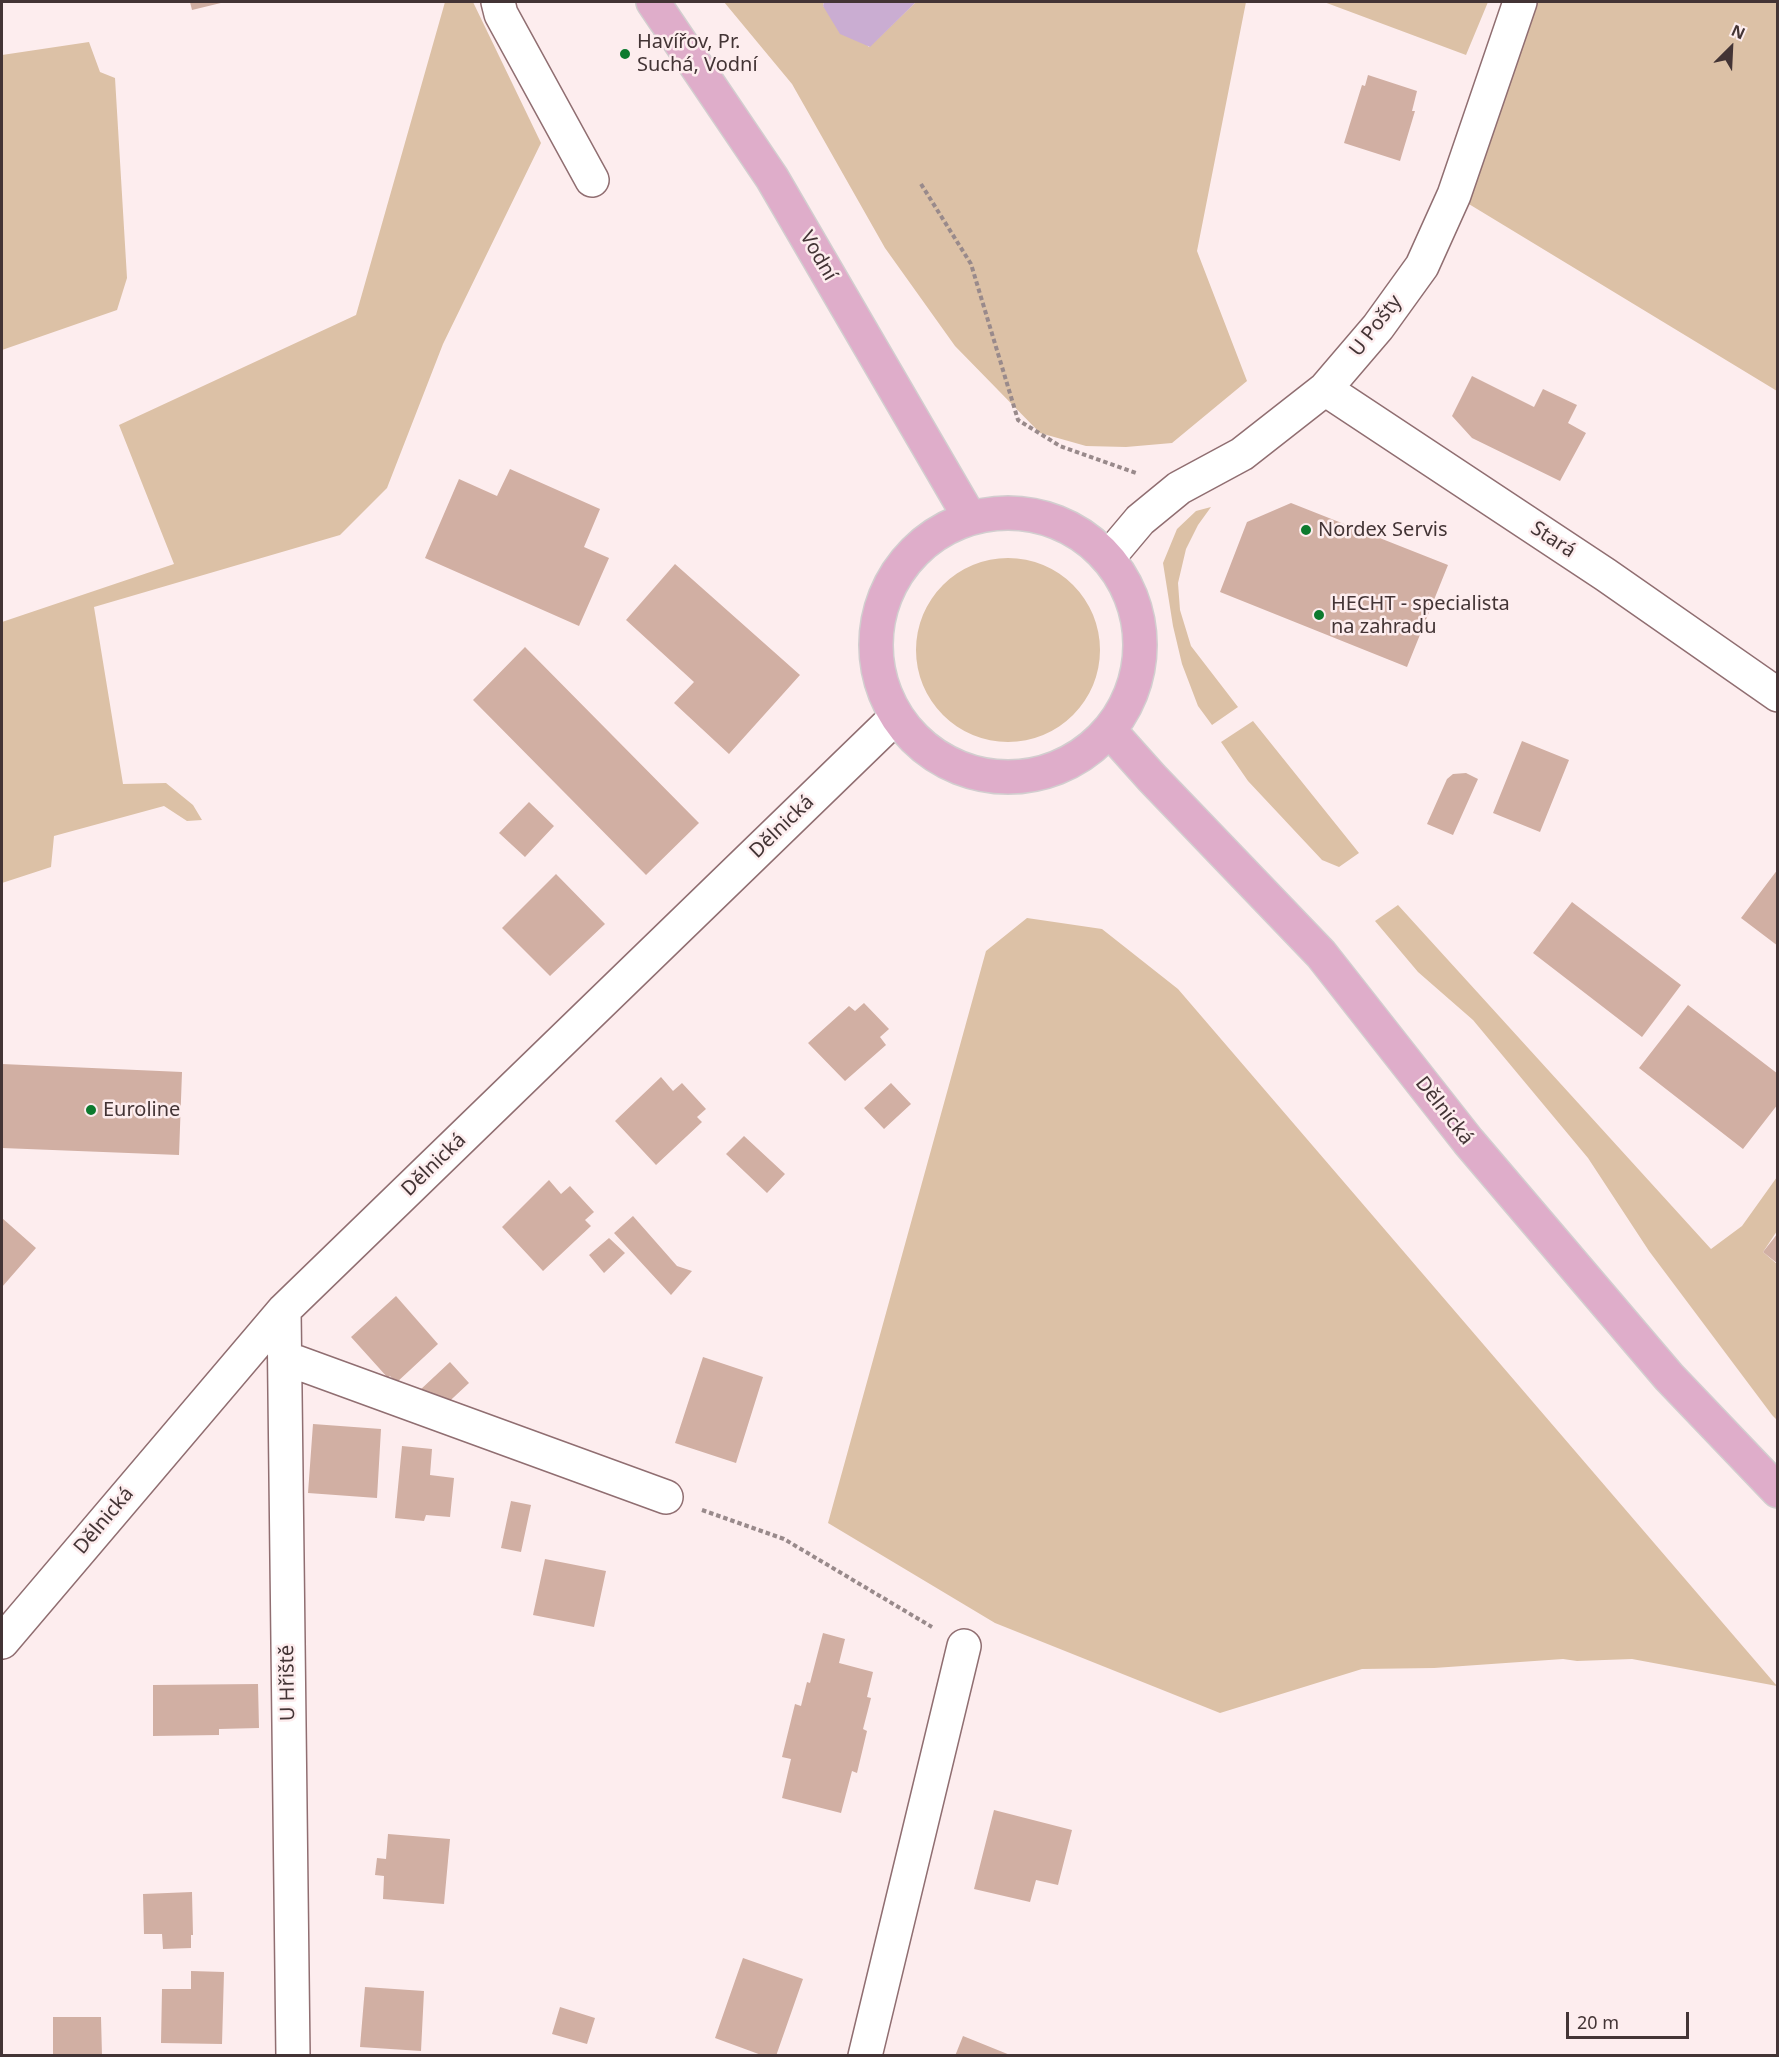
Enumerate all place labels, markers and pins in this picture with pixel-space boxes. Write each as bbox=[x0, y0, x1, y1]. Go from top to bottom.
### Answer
place label: Havířov, Pr. Suchá, Vodní bbox=[637, 30, 758, 77]
marker: Havířov, Pr. Suchá, Vodní bbox=[618, 47, 632, 61]
place label: Nordex Servis bbox=[1318, 518, 1448, 542]
marker: Nordex Servis bbox=[1299, 523, 1313, 537]
place label: HECHT - specialista na zahradu bbox=[1331, 592, 1510, 639]
marker: HECHT - specialista na zahradu bbox=[1312, 608, 1326, 622]
place label: Euroline bbox=[103, 1098, 180, 1122]
marker: Euroline bbox=[84, 1103, 98, 1117]

